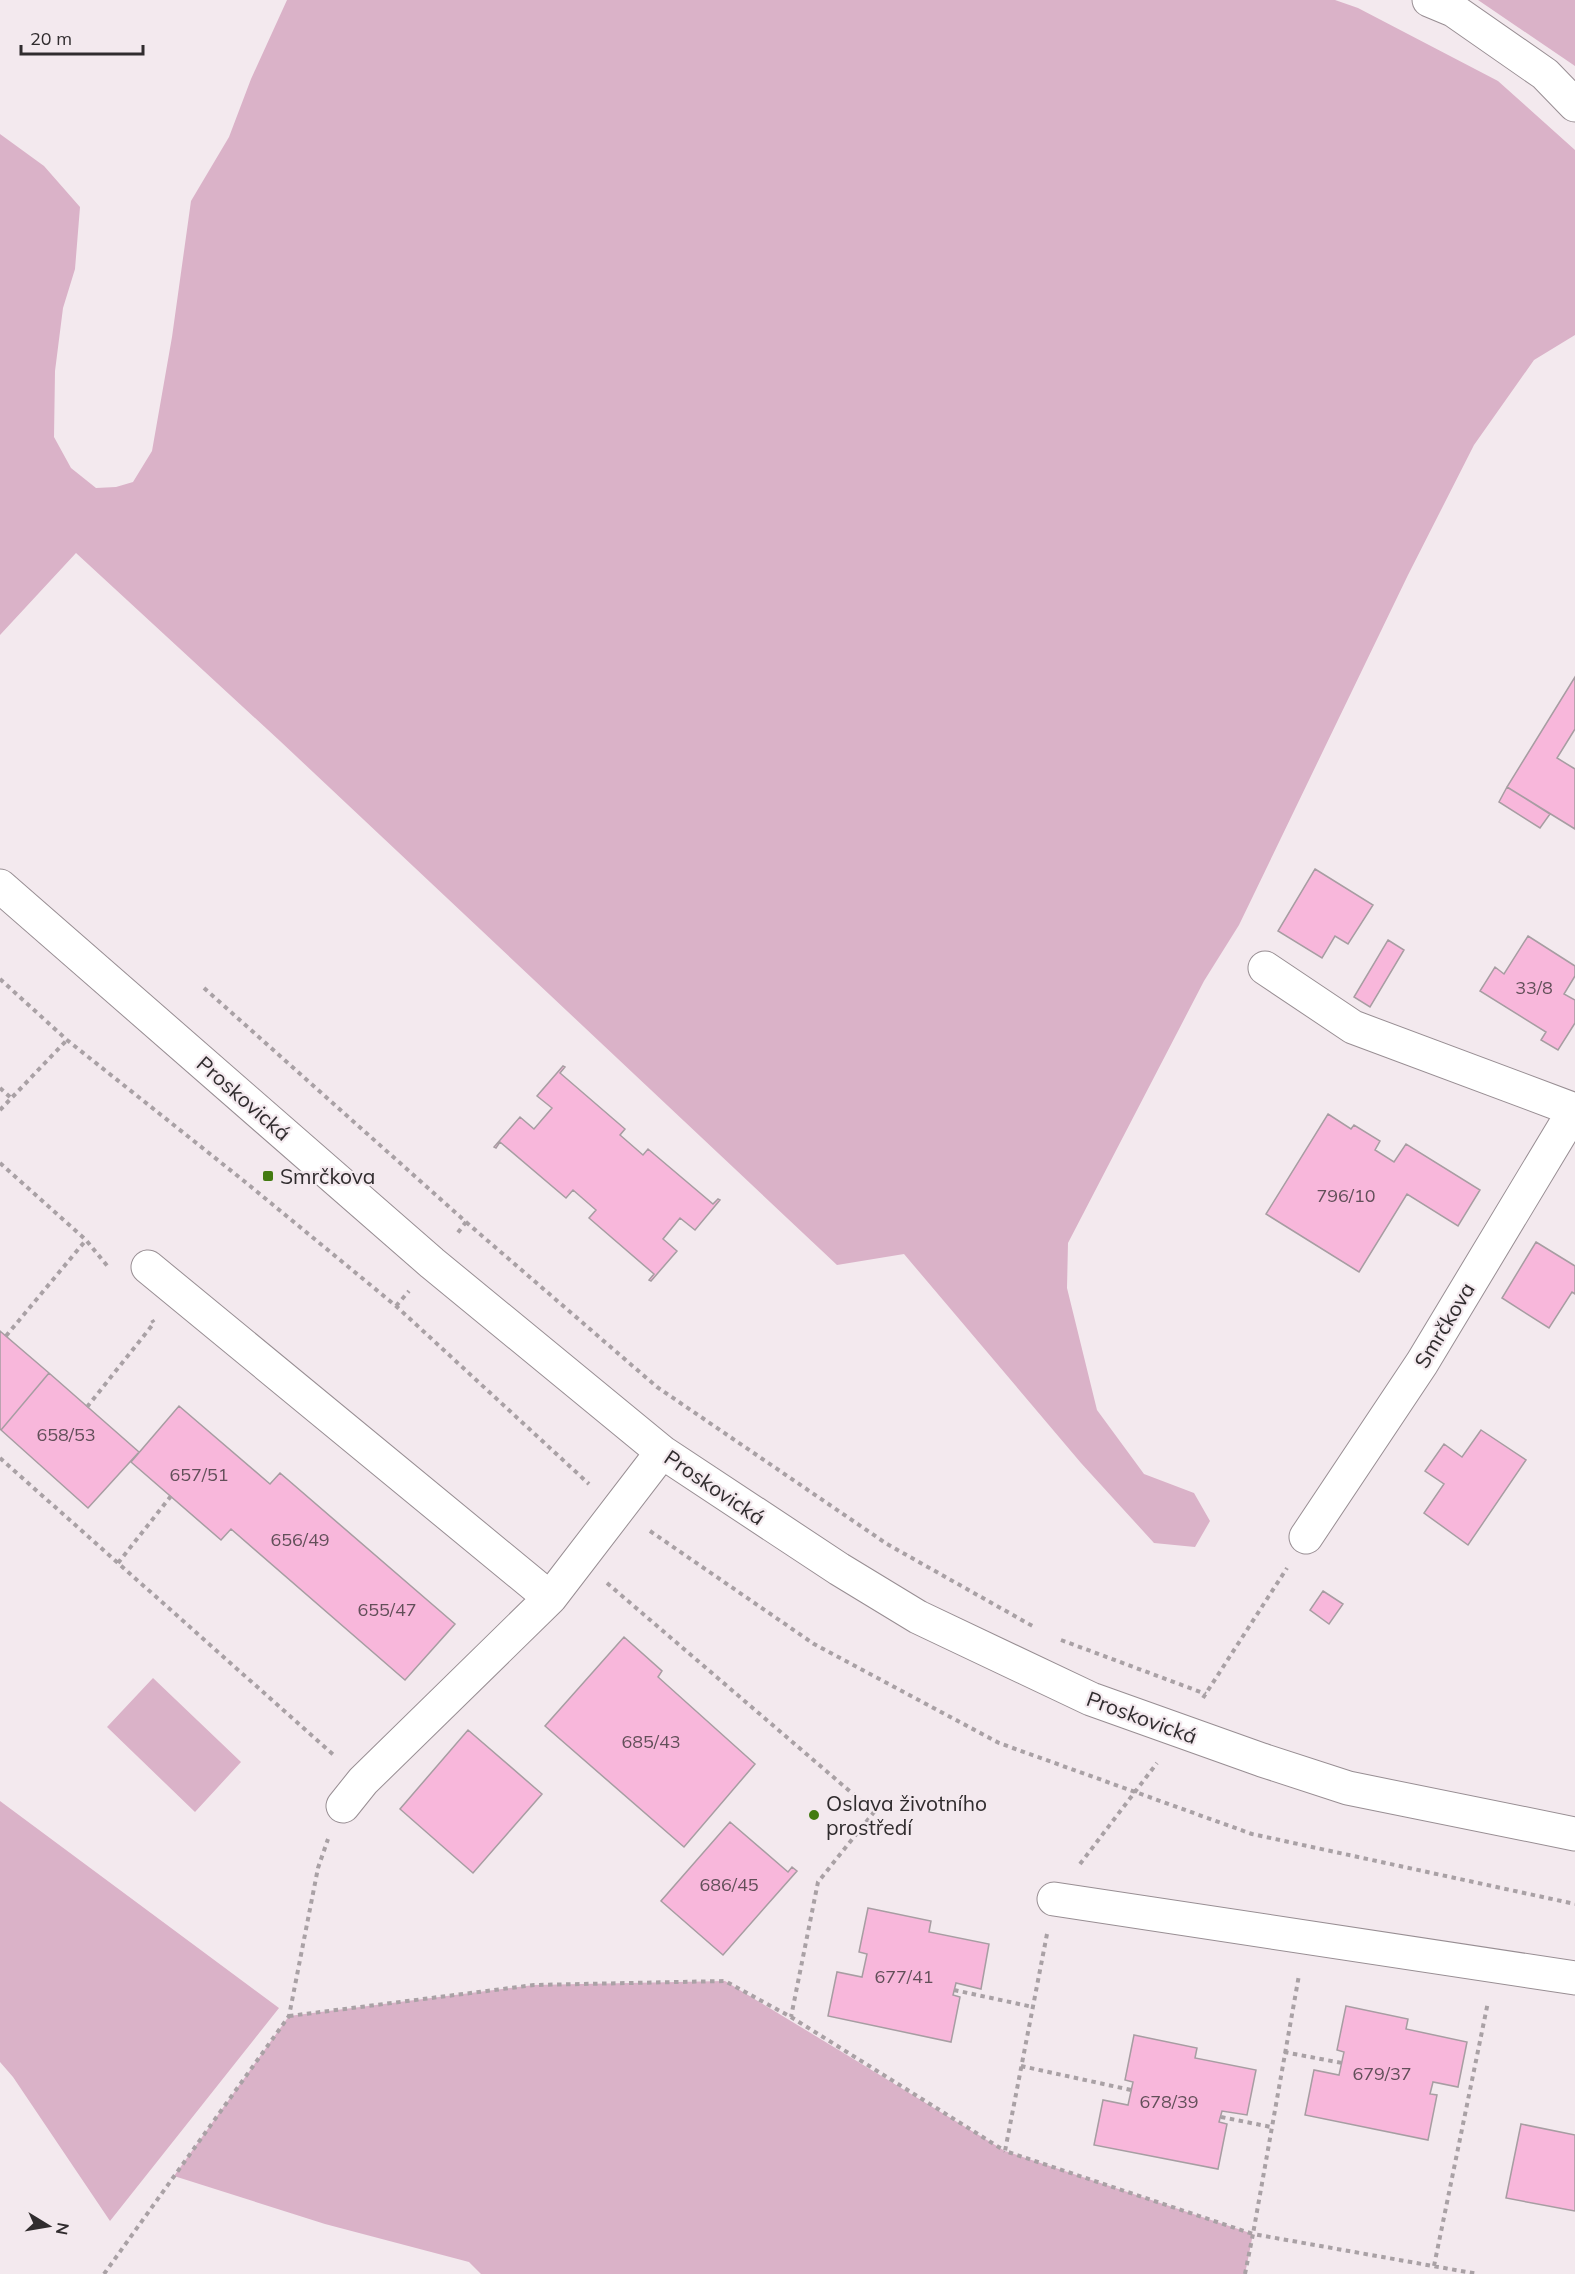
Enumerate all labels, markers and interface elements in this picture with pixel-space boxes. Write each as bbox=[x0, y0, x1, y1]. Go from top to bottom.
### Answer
scale bar bbox=[21, 18, 142, 56]
text: 20 m bbox=[30, 27, 72, 50]
house number: 33/8 bbox=[1515, 976, 1553, 999]
street label: Proskovická bbox=[192, 1050, 296, 1146]
place label: Smrčkova bbox=[280, 1163, 375, 1189]
marker: Smrčkova bbox=[261, 1169, 275, 1183]
house number: 796/10 bbox=[1316, 1184, 1376, 1207]
street label: Smrčkova bbox=[1408, 1277, 1480, 1373]
house number: 658/53 bbox=[36, 1423, 96, 1446]
street label: Proskovická bbox=[660, 1444, 770, 1530]
house number: 657/51 bbox=[169, 1463, 229, 1486]
house number: 656/49 bbox=[270, 1528, 330, 1551]
house number: 655/47 bbox=[357, 1598, 417, 1621]
street label: Proskovická bbox=[1083, 1685, 1201, 1749]
house number: 685/43 bbox=[621, 1730, 681, 1753]
place label: Oslava životního prostředí bbox=[826, 1790, 987, 1840]
marker: Oslava životního prostředí bbox=[807, 1808, 821, 1822]
house number: 686/45 bbox=[699, 1873, 759, 1896]
house number: 677/41 bbox=[874, 1965, 934, 1988]
house number: 679/37 bbox=[1352, 2062, 1412, 2085]
house number: 678/39 bbox=[1139, 2090, 1199, 2113]
north arrow bbox=[18, 2196, 78, 2256]
text: N bbox=[52, 2221, 74, 2237]

